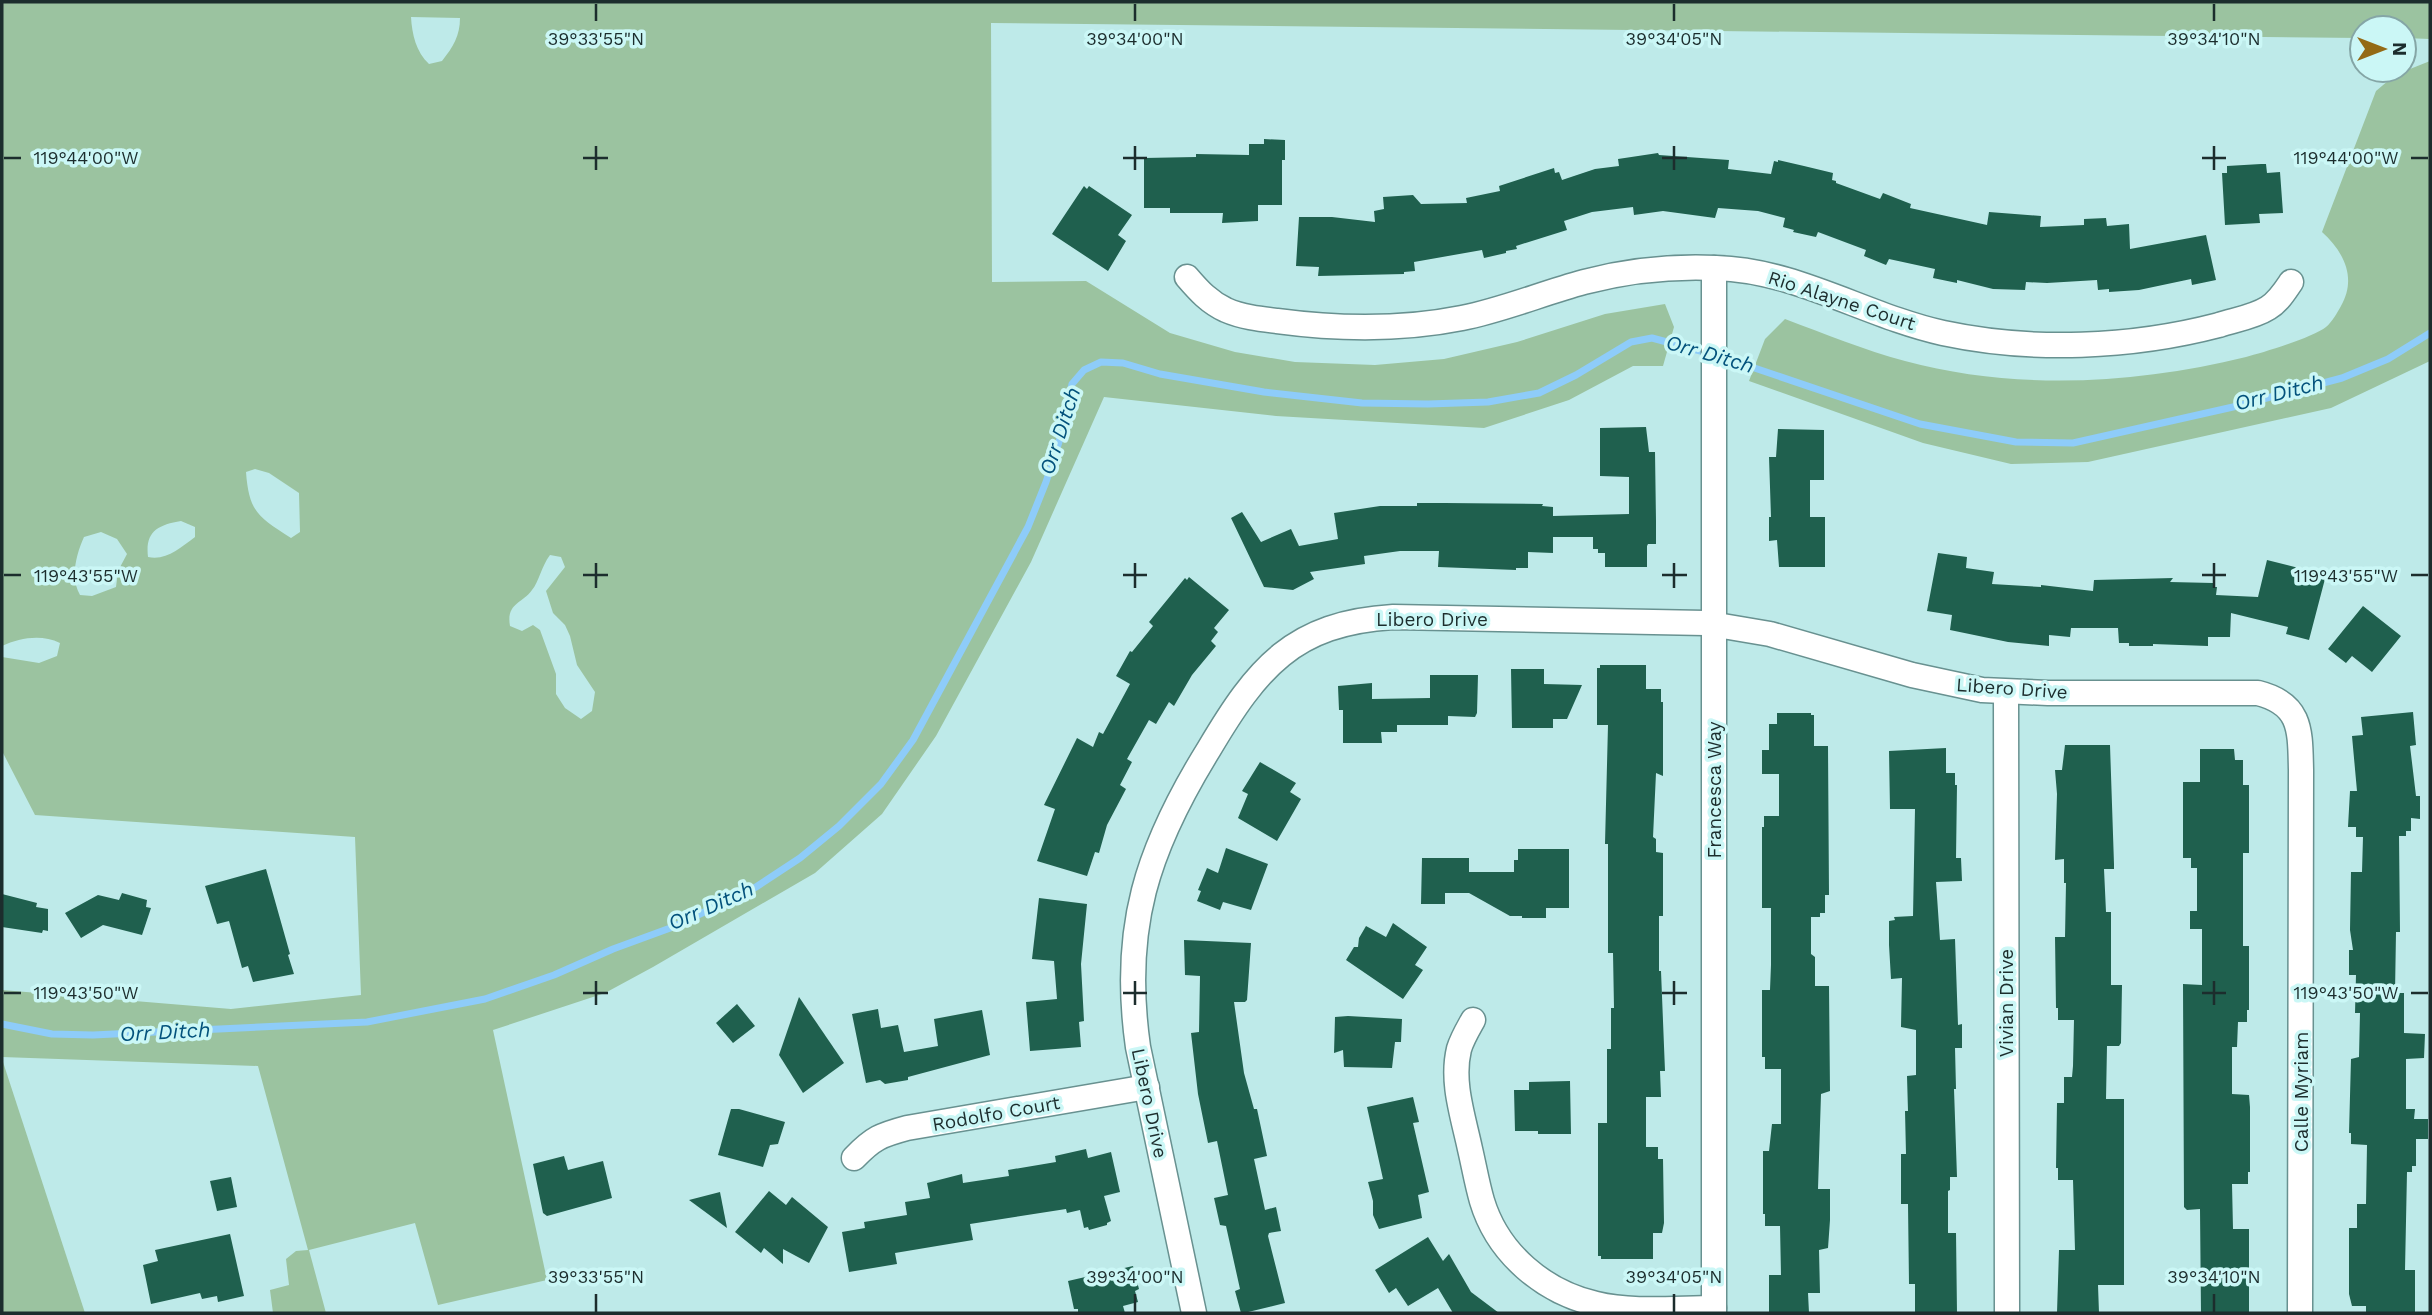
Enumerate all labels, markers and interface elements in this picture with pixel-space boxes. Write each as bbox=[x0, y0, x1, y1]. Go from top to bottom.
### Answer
north arrow bbox=[2348, 14, 2418, 84]
text: 39°33'55"N bbox=[548, 28, 644, 49]
text: 39°34'00"N bbox=[1086, 28, 1184, 49]
text: 39°34'05"N bbox=[1626, 28, 1722, 49]
text: 39°34'10"N bbox=[2167, 28, 2261, 49]
text: N bbox=[2388, 42, 2411, 56]
text: 119°44'00"W bbox=[33, 147, 139, 168]
text: 119°44'00"W bbox=[2293, 147, 2399, 168]
street label: Rio Alayne Court bbox=[1765, 266, 1918, 335]
water label: Orr Ditch bbox=[1663, 329, 1757, 378]
water label: Orr Ditch bbox=[2232, 369, 2326, 416]
water label: Orr Ditch bbox=[1034, 384, 1085, 478]
text: 119°43'55"W bbox=[34, 565, 138, 586]
text: 119°43'55"W bbox=[2294, 565, 2398, 586]
street label: Libero Drive bbox=[1376, 608, 1488, 631]
street label: Libero Drive bbox=[1955, 673, 2069, 704]
street label: Francesca Way bbox=[1703, 721, 1726, 858]
water label: Orr Ditch bbox=[664, 876, 757, 935]
street label: Vivian Drive bbox=[1995, 949, 2018, 1057]
text: 119°43'50"W bbox=[34, 982, 138, 1003]
text: 119°43'50"W bbox=[2294, 982, 2398, 1003]
water label: Orr Ditch bbox=[119, 1017, 211, 1046]
street label: Calle Myriam bbox=[2290, 1032, 2313, 1152]
street label: Libero Drive bbox=[1127, 1046, 1172, 1160]
street label: Rodolfo Court bbox=[930, 1091, 1062, 1136]
text: 39°33'55"N bbox=[548, 1266, 644, 1287]
text: 39°34'00"N bbox=[1086, 1266, 1184, 1287]
text: 39°34'05"N bbox=[1626, 1266, 1722, 1287]
text: 39°34'10"N bbox=[2167, 1266, 2261, 1287]

